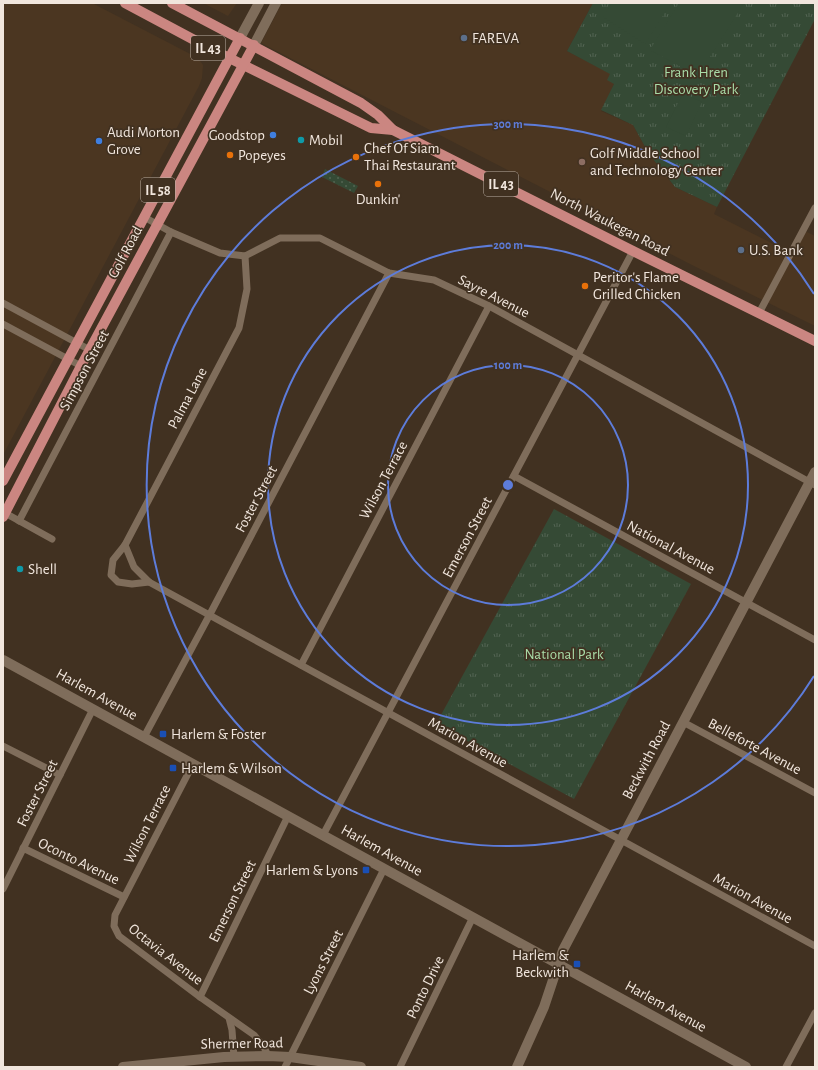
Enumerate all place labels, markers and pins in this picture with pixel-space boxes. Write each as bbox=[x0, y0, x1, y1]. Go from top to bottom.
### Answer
place label: FAREVA bbox=[472, 31, 519, 46]
marker: FAREVA bbox=[459, 33, 469, 43]
place label: Audi Morton Grove bbox=[107, 125, 180, 157]
place label: Goodstop bbox=[209, 128, 265, 143]
marker: Goodstop bbox=[268, 130, 278, 140]
place label: Mobil bbox=[309, 133, 343, 148]
marker: Mobil bbox=[296, 135, 306, 145]
marker: Audi Morton Grove bbox=[94, 136, 104, 146]
place label: Chef Of Siam Thai Restaurant bbox=[364, 141, 456, 173]
place label: Golf Middle School and Technology Center bbox=[590, 146, 722, 178]
place label: Popeyes bbox=[238, 148, 286, 163]
marker: Popeyes bbox=[225, 150, 235, 160]
marker: Chef Of Siam Thai Restaurant bbox=[351, 152, 361, 162]
marker: Golf Middle School and Technology Center bbox=[577, 157, 587, 167]
marker: Dunkin' bbox=[373, 179, 383, 189]
place label: Dunkin' bbox=[356, 192, 400, 207]
place label: U.S. Bank bbox=[749, 243, 803, 258]
marker: U.S. Bank bbox=[736, 245, 746, 255]
place label: Peritor's Flame Grilled Chicken bbox=[593, 270, 681, 302]
marker: Peritor's Flame Grilled Chicken bbox=[580, 281, 590, 291]
centre of rings bbox=[501, 478, 515, 492]
place label: Shell bbox=[28, 562, 57, 577]
marker: Shell bbox=[15, 564, 25, 574]
place label: Harlem & Foster bbox=[171, 727, 266, 742]
marker: Harlem & Foster bbox=[158, 729, 168, 739]
place label: Harlem & Wilson bbox=[181, 761, 282, 776]
marker: Harlem & Wilson bbox=[168, 763, 178, 773]
place label: Harlem & Lyons bbox=[266, 863, 358, 878]
marker: Harlem & Lyons bbox=[361, 865, 371, 875]
place label: Harlem & Beckwith bbox=[512, 948, 570, 980]
marker: Harlem & Beckwith bbox=[572, 959, 582, 969]

